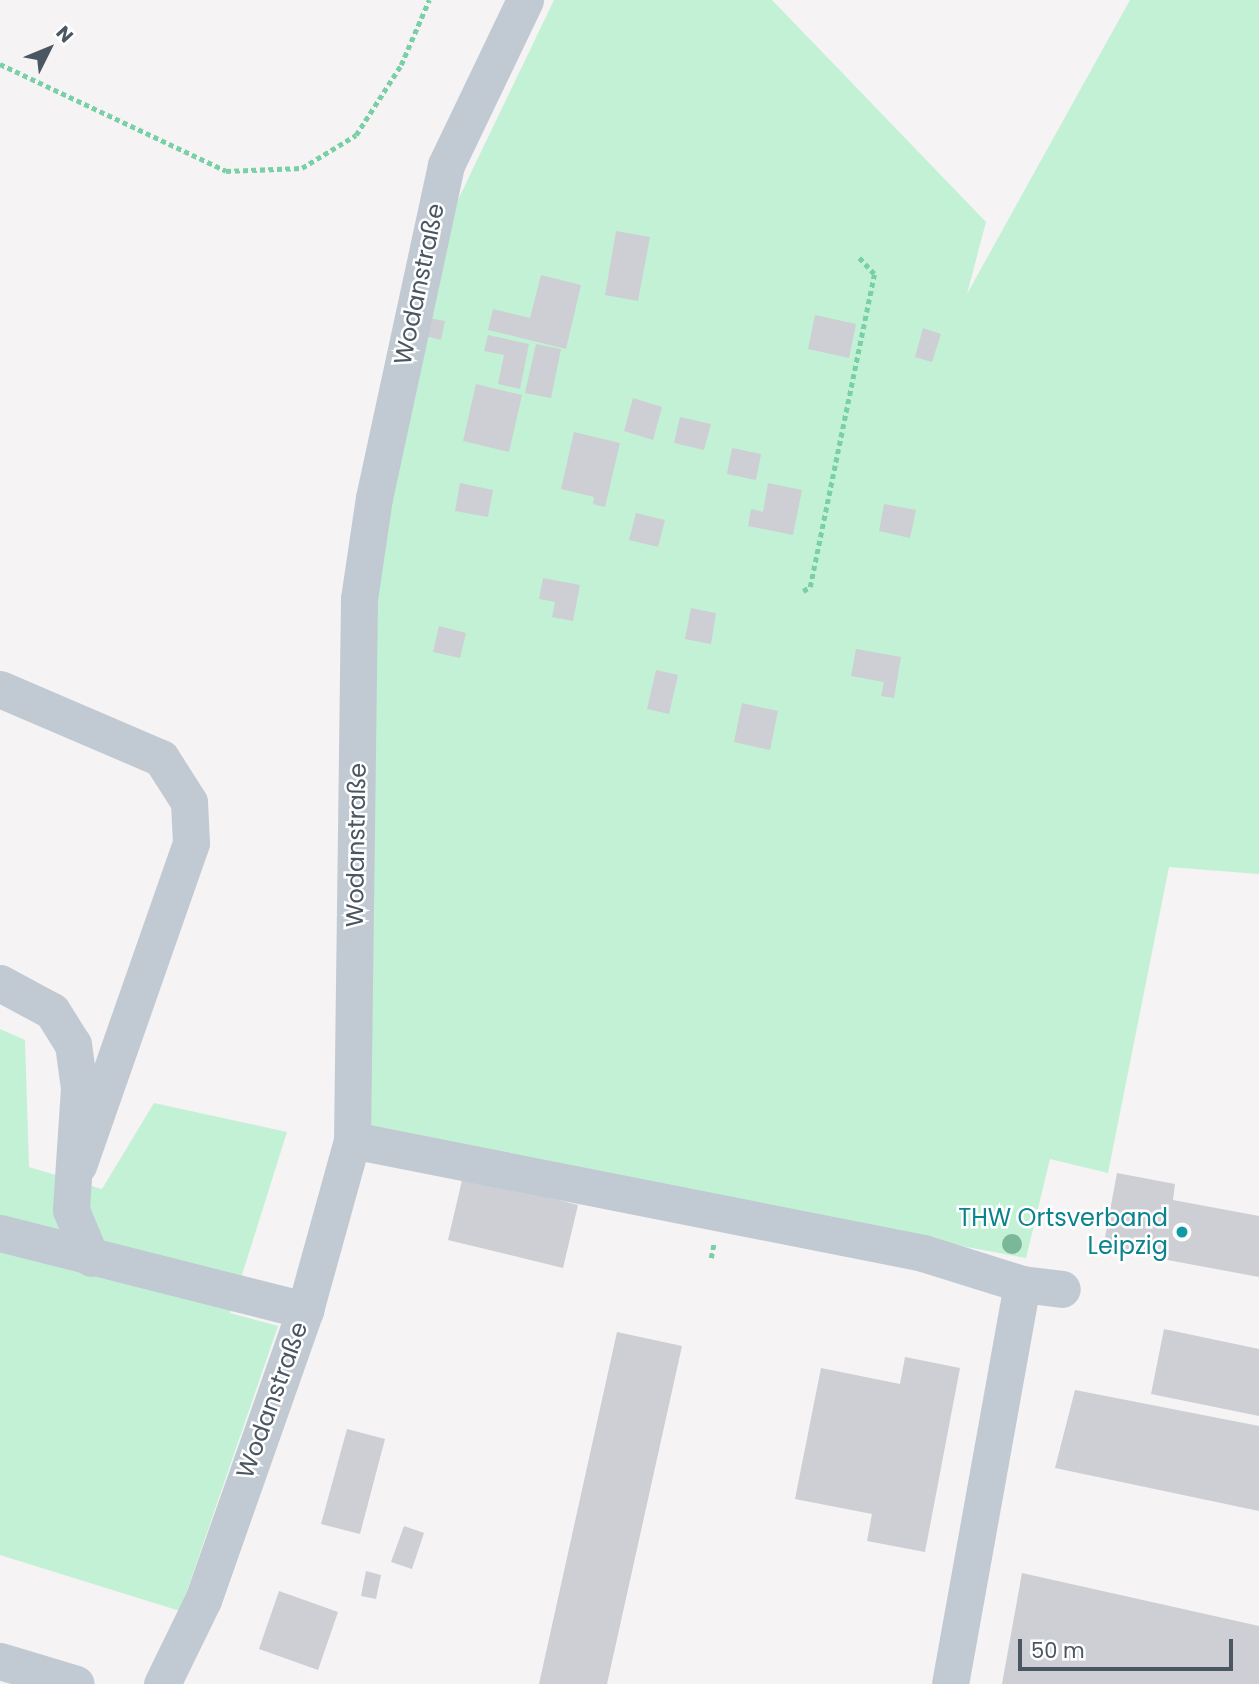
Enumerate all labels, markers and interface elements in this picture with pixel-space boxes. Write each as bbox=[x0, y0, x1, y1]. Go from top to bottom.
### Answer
north arrow bbox=[14, 14, 84, 84]
text: N bbox=[50, 20, 79, 49]
street label: Wodanstraße bbox=[388, 201, 450, 367]
street label: Wodanstraße bbox=[340, 763, 372, 927]
place label: THW Ortsverband Leipzig bbox=[958, 1204, 1168, 1260]
marker: THW Ortsverband Leipzig bbox=[1174, 1224, 1190, 1240]
street label: Wodanstraße bbox=[230, 1318, 314, 1482]
scale bar bbox=[1021, 1624, 1236, 1668]
text: 50 m bbox=[1031, 1636, 1085, 1665]

